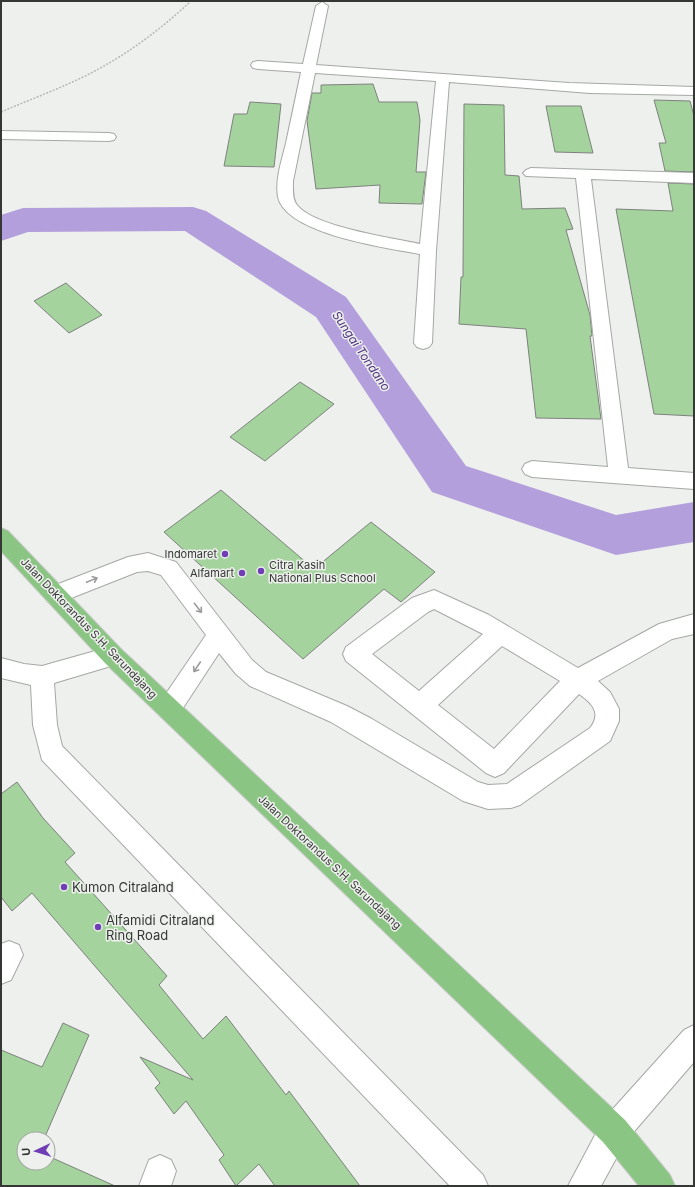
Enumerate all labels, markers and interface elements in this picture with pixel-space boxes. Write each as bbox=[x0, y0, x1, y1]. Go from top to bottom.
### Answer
water label: Sungai Tondano bbox=[329, 308, 394, 393]
place label: Indomaret bbox=[164, 547, 217, 561]
marker: Indomaret bbox=[220, 549, 230, 559]
street label: Jalan Doktorandus S.H. Sarundajang bbox=[18, 555, 160, 701]
place label: Citra Kasih National Plus School bbox=[269, 558, 376, 585]
place label: Alfamart bbox=[190, 566, 234, 580]
marker: Citra Kasih National Plus School bbox=[256, 566, 266, 576]
marker: Alfamart bbox=[237, 568, 247, 578]
one-way arrow bbox=[86, 576, 98, 584]
one-way arrow bbox=[194, 602, 202, 613]
one-way arrow bbox=[193, 661, 201, 672]
street label: Jalan Doktorandus S.H. Sarundajang bbox=[256, 792, 404, 932]
place label: Kumon Citraland bbox=[72, 879, 174, 895]
marker: Kumon Citraland bbox=[59, 882, 69, 892]
place label: Alfamidi Citraland Ring Road bbox=[106, 912, 215, 943]
marker: Alfamidi Citraland Ring Road bbox=[93, 922, 103, 932]
north arrow bbox=[16, 1131, 56, 1171]
text: U bbox=[19, 1147, 33, 1156]

